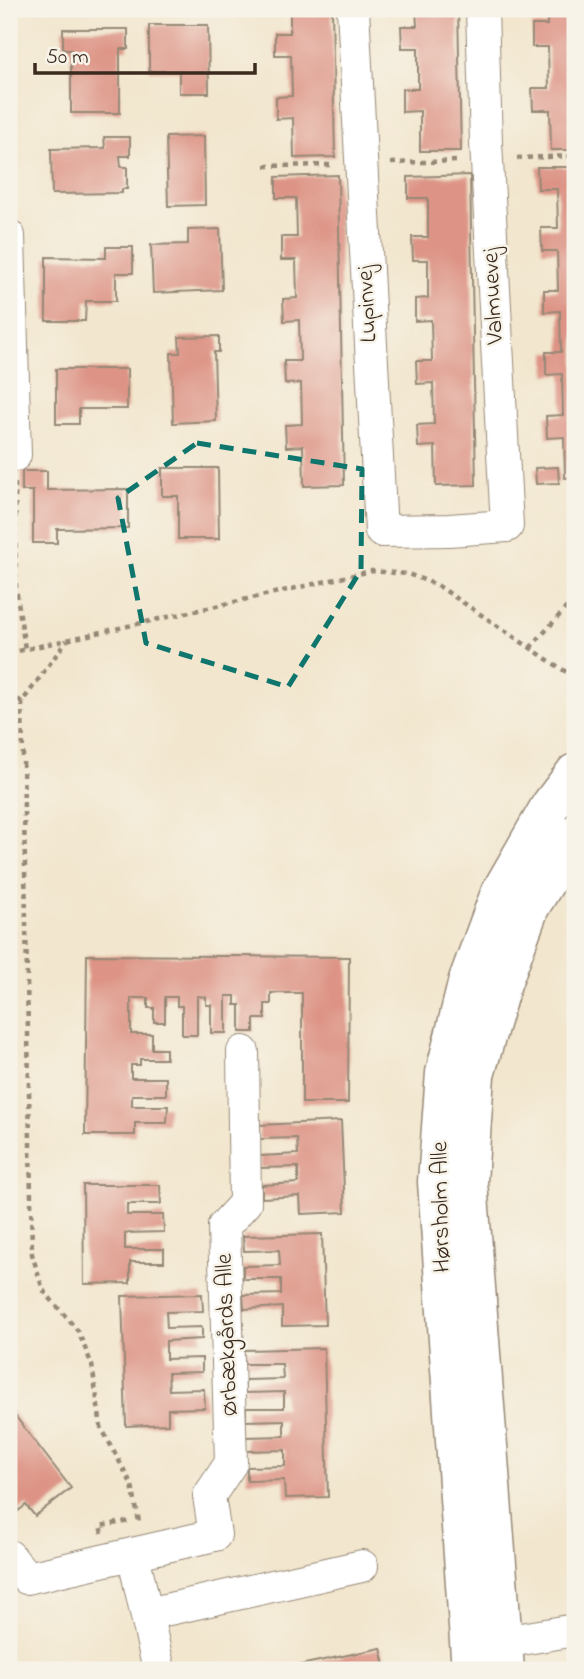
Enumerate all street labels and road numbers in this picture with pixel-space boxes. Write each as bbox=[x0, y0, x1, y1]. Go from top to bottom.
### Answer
street label: Valmuevej bbox=[474, 246, 514, 346]
street label: Lupinvej bbox=[348, 263, 387, 344]
street label: Hørsholm Alle bbox=[423, 1141, 461, 1273]
street label: Ørbækgårds Alle bbox=[208, 1253, 248, 1417]

